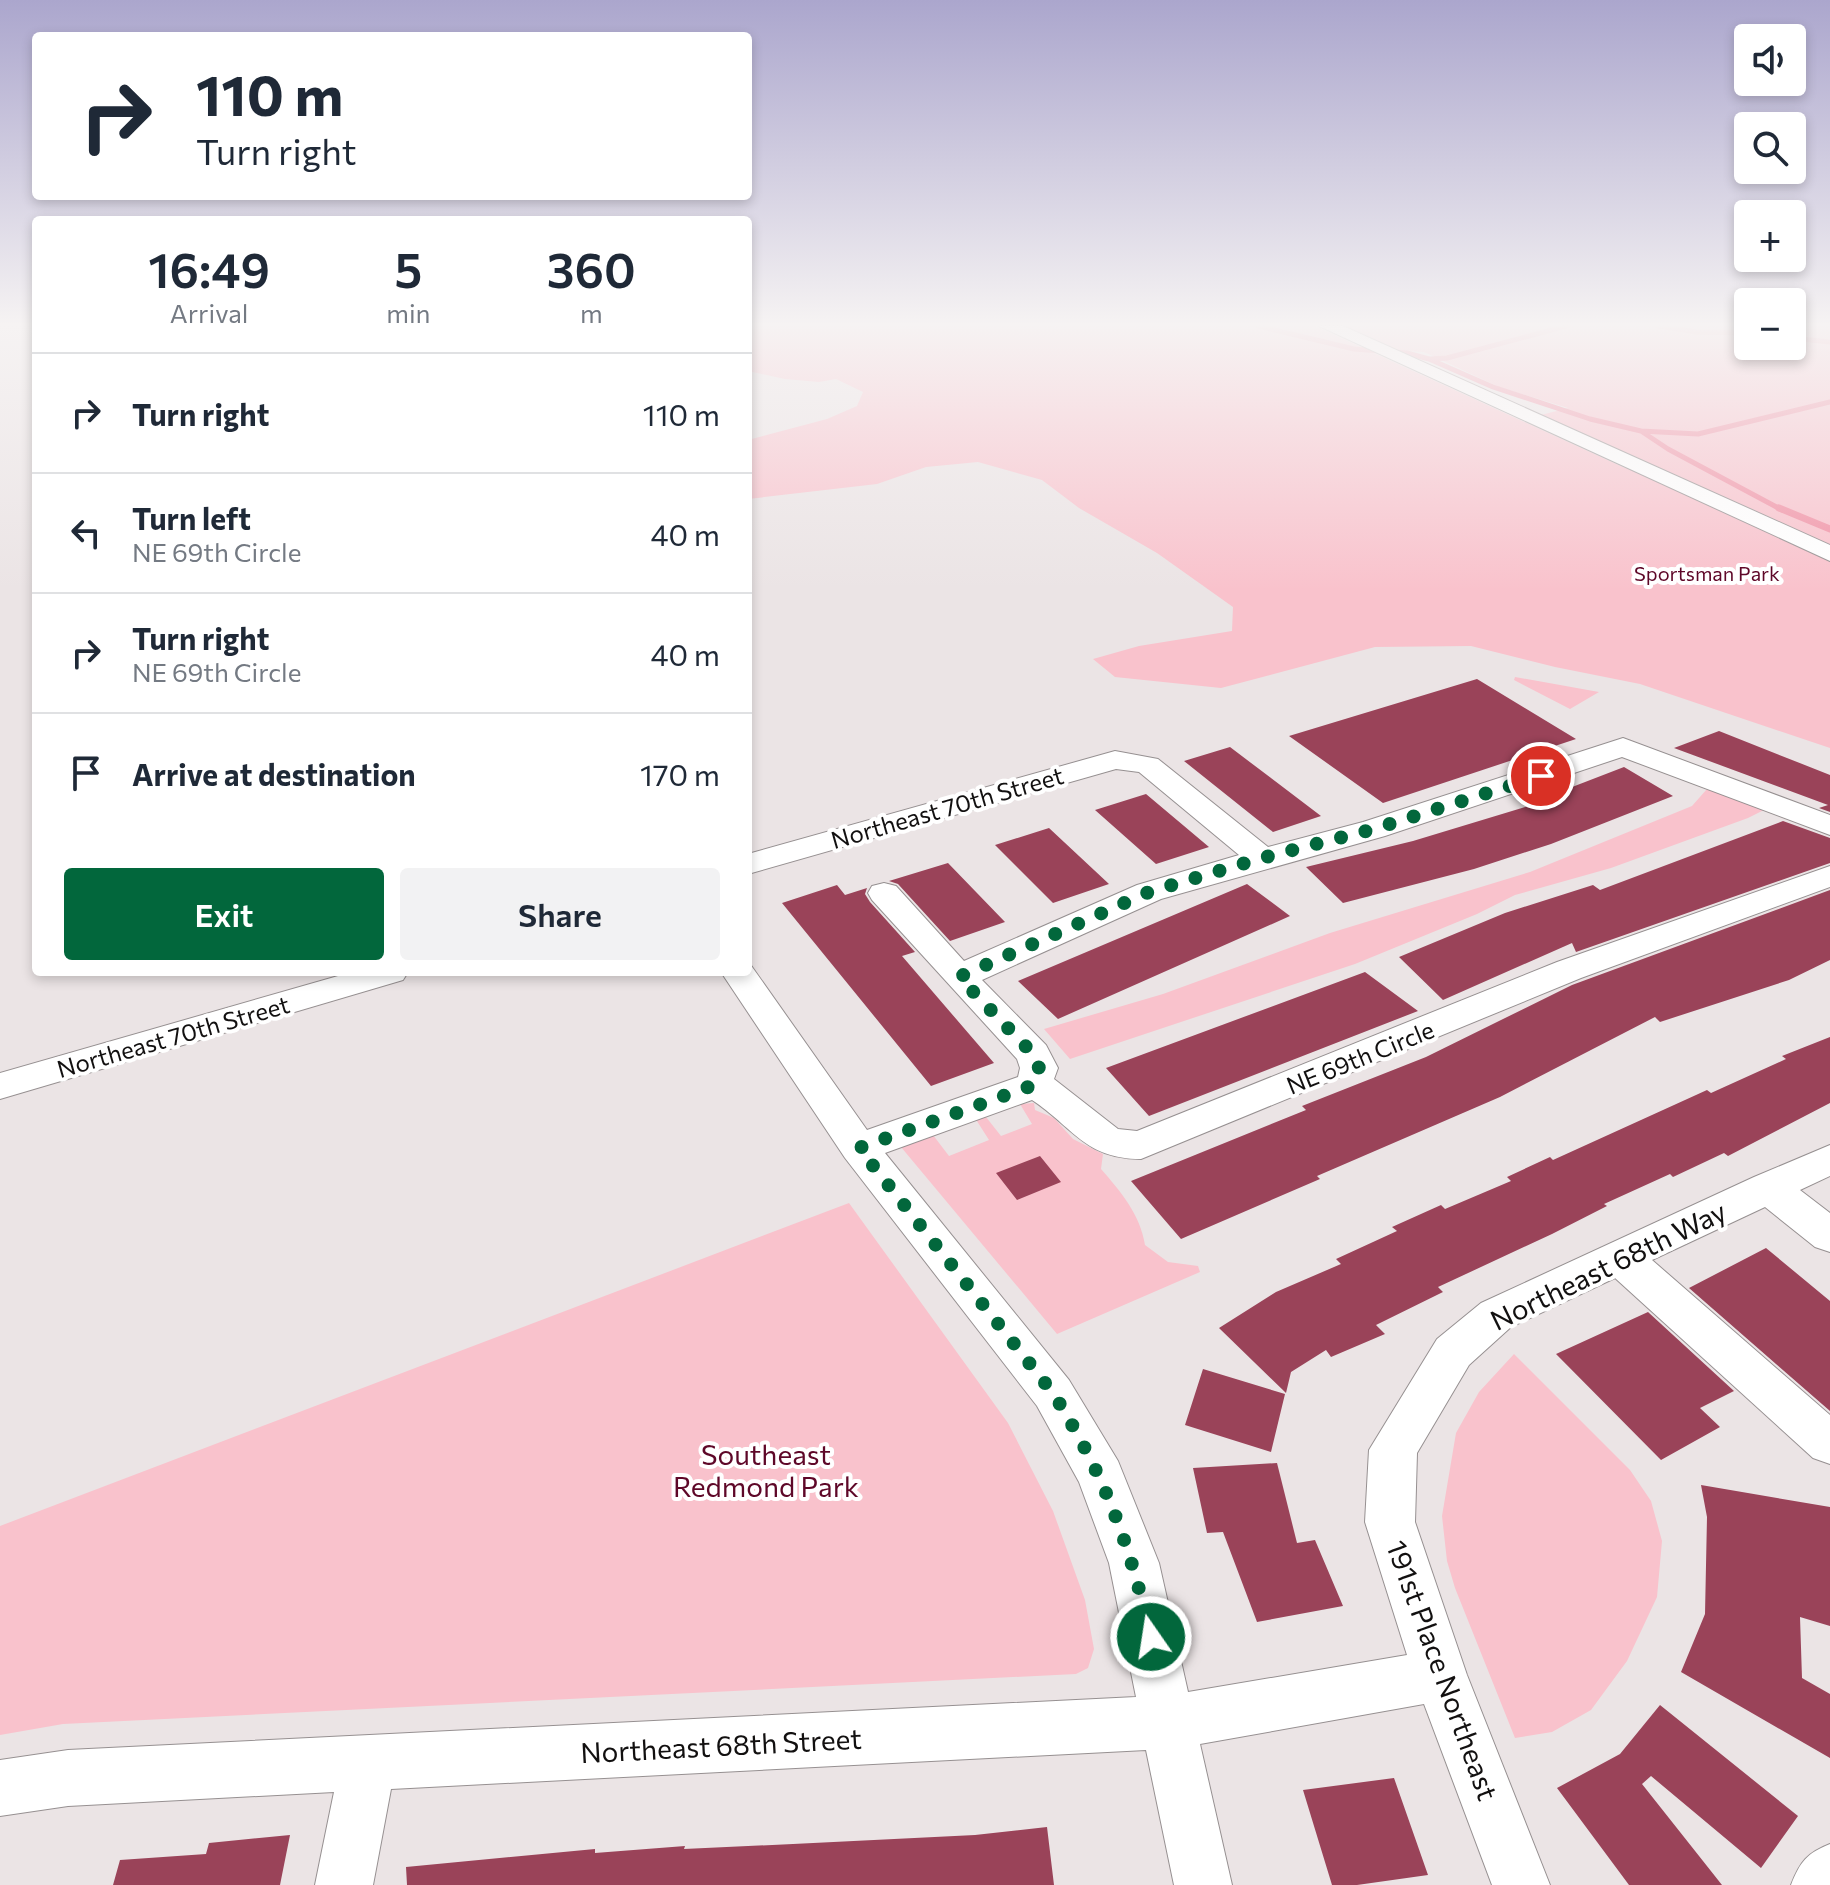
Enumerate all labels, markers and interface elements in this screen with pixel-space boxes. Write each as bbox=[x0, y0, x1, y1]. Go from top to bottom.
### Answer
map controls bbox=[1734, 24, 1806, 360]
button: sound bbox=[1734, 24, 1806, 96]
text: 110 m bbox=[196, 59, 343, 128]
icon: right bbox=[64, 64, 168, 168]
button: search bbox=[1734, 112, 1806, 184]
text: Turn right bbox=[196, 128, 357, 172]
button: + bbox=[1734, 200, 1806, 272]
text: 16:49 bbox=[148, 239, 270, 298]
text: 5 bbox=[394, 239, 422, 298]
text: 360 bbox=[547, 239, 636, 298]
button: − bbox=[1734, 288, 1806, 360]
text: Arrival bbox=[170, 297, 248, 328]
text: min bbox=[386, 297, 431, 328]
text: m bbox=[580, 297, 603, 328]
icon: right bbox=[64, 391, 108, 435]
text: Turn right bbox=[132, 395, 269, 432]
text: 110 m bbox=[643, 395, 720, 432]
text: Turn left bbox=[132, 499, 251, 536]
icon: left bbox=[64, 511, 108, 555]
text: 40 m bbox=[651, 515, 720, 552]
text: NE 69th Circle bbox=[132, 536, 301, 567]
park label: Sportsman Park bbox=[1634, 561, 1780, 585]
text: Turn right bbox=[132, 619, 269, 656]
icon: right bbox=[64, 631, 108, 675]
text: 40 m bbox=[651, 635, 720, 672]
text: NE 69th Circle bbox=[132, 656, 301, 687]
pin bbox=[1507, 742, 1575, 810]
icon: arrive bbox=[64, 751, 108, 795]
icon: arrive bbox=[1519, 754, 1563, 798]
text: Arrive at destination bbox=[132, 755, 416, 792]
text: 170 m bbox=[640, 755, 720, 792]
street label: Northeast 70th Street bbox=[827, 760, 1067, 854]
button: Exit bbox=[64, 868, 384, 960]
button: Share bbox=[400, 868, 720, 960]
street label: Northeast 70th Street bbox=[53, 989, 293, 1083]
street label: NE 69th Circle bbox=[1282, 1014, 1438, 1100]
street label: Northeast 68th Way bbox=[1484, 1193, 1732, 1337]
park label: Southeast Redmond Park bbox=[673, 1437, 859, 1503]
street label: 191st Place Northeast bbox=[1380, 1536, 1506, 1804]
position arrow bbox=[1109, 1595, 1193, 1679]
street label: Northeast 68th Street bbox=[580, 1721, 862, 1769]

